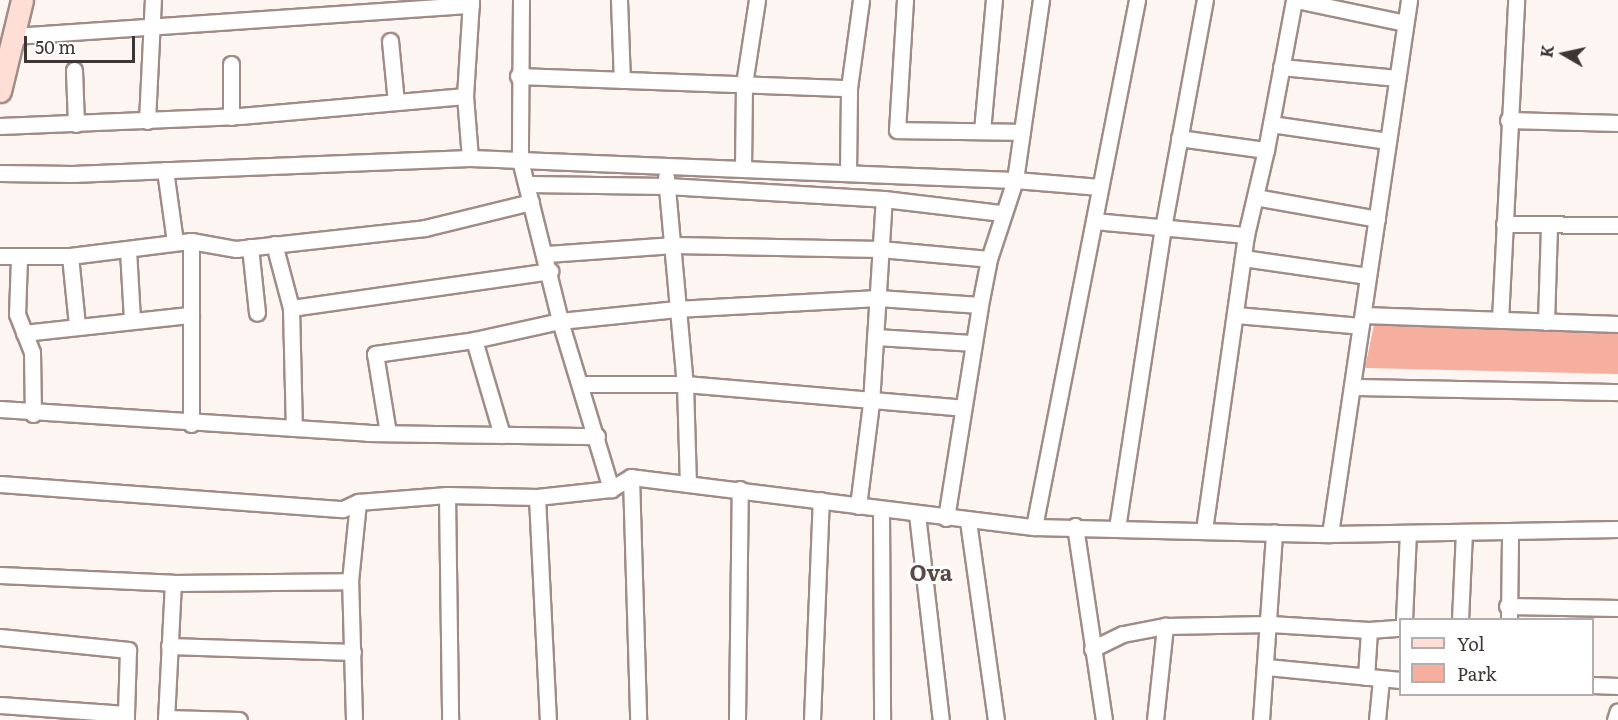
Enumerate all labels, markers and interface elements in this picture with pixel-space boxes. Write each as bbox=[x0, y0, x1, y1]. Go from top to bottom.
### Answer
scale bar bbox=[27, 24, 138, 62]
north arrow bbox=[1534, 24, 1594, 84]
text: 50 m bbox=[35, 33, 76, 60]
text: K bbox=[1533, 43, 1559, 59]
district label: Ova bbox=[909, 559, 953, 585]
legend bbox=[1399, 618, 1594, 696]
text: Yol bbox=[1457, 630, 1485, 657]
text: Park bbox=[1457, 660, 1496, 687]

